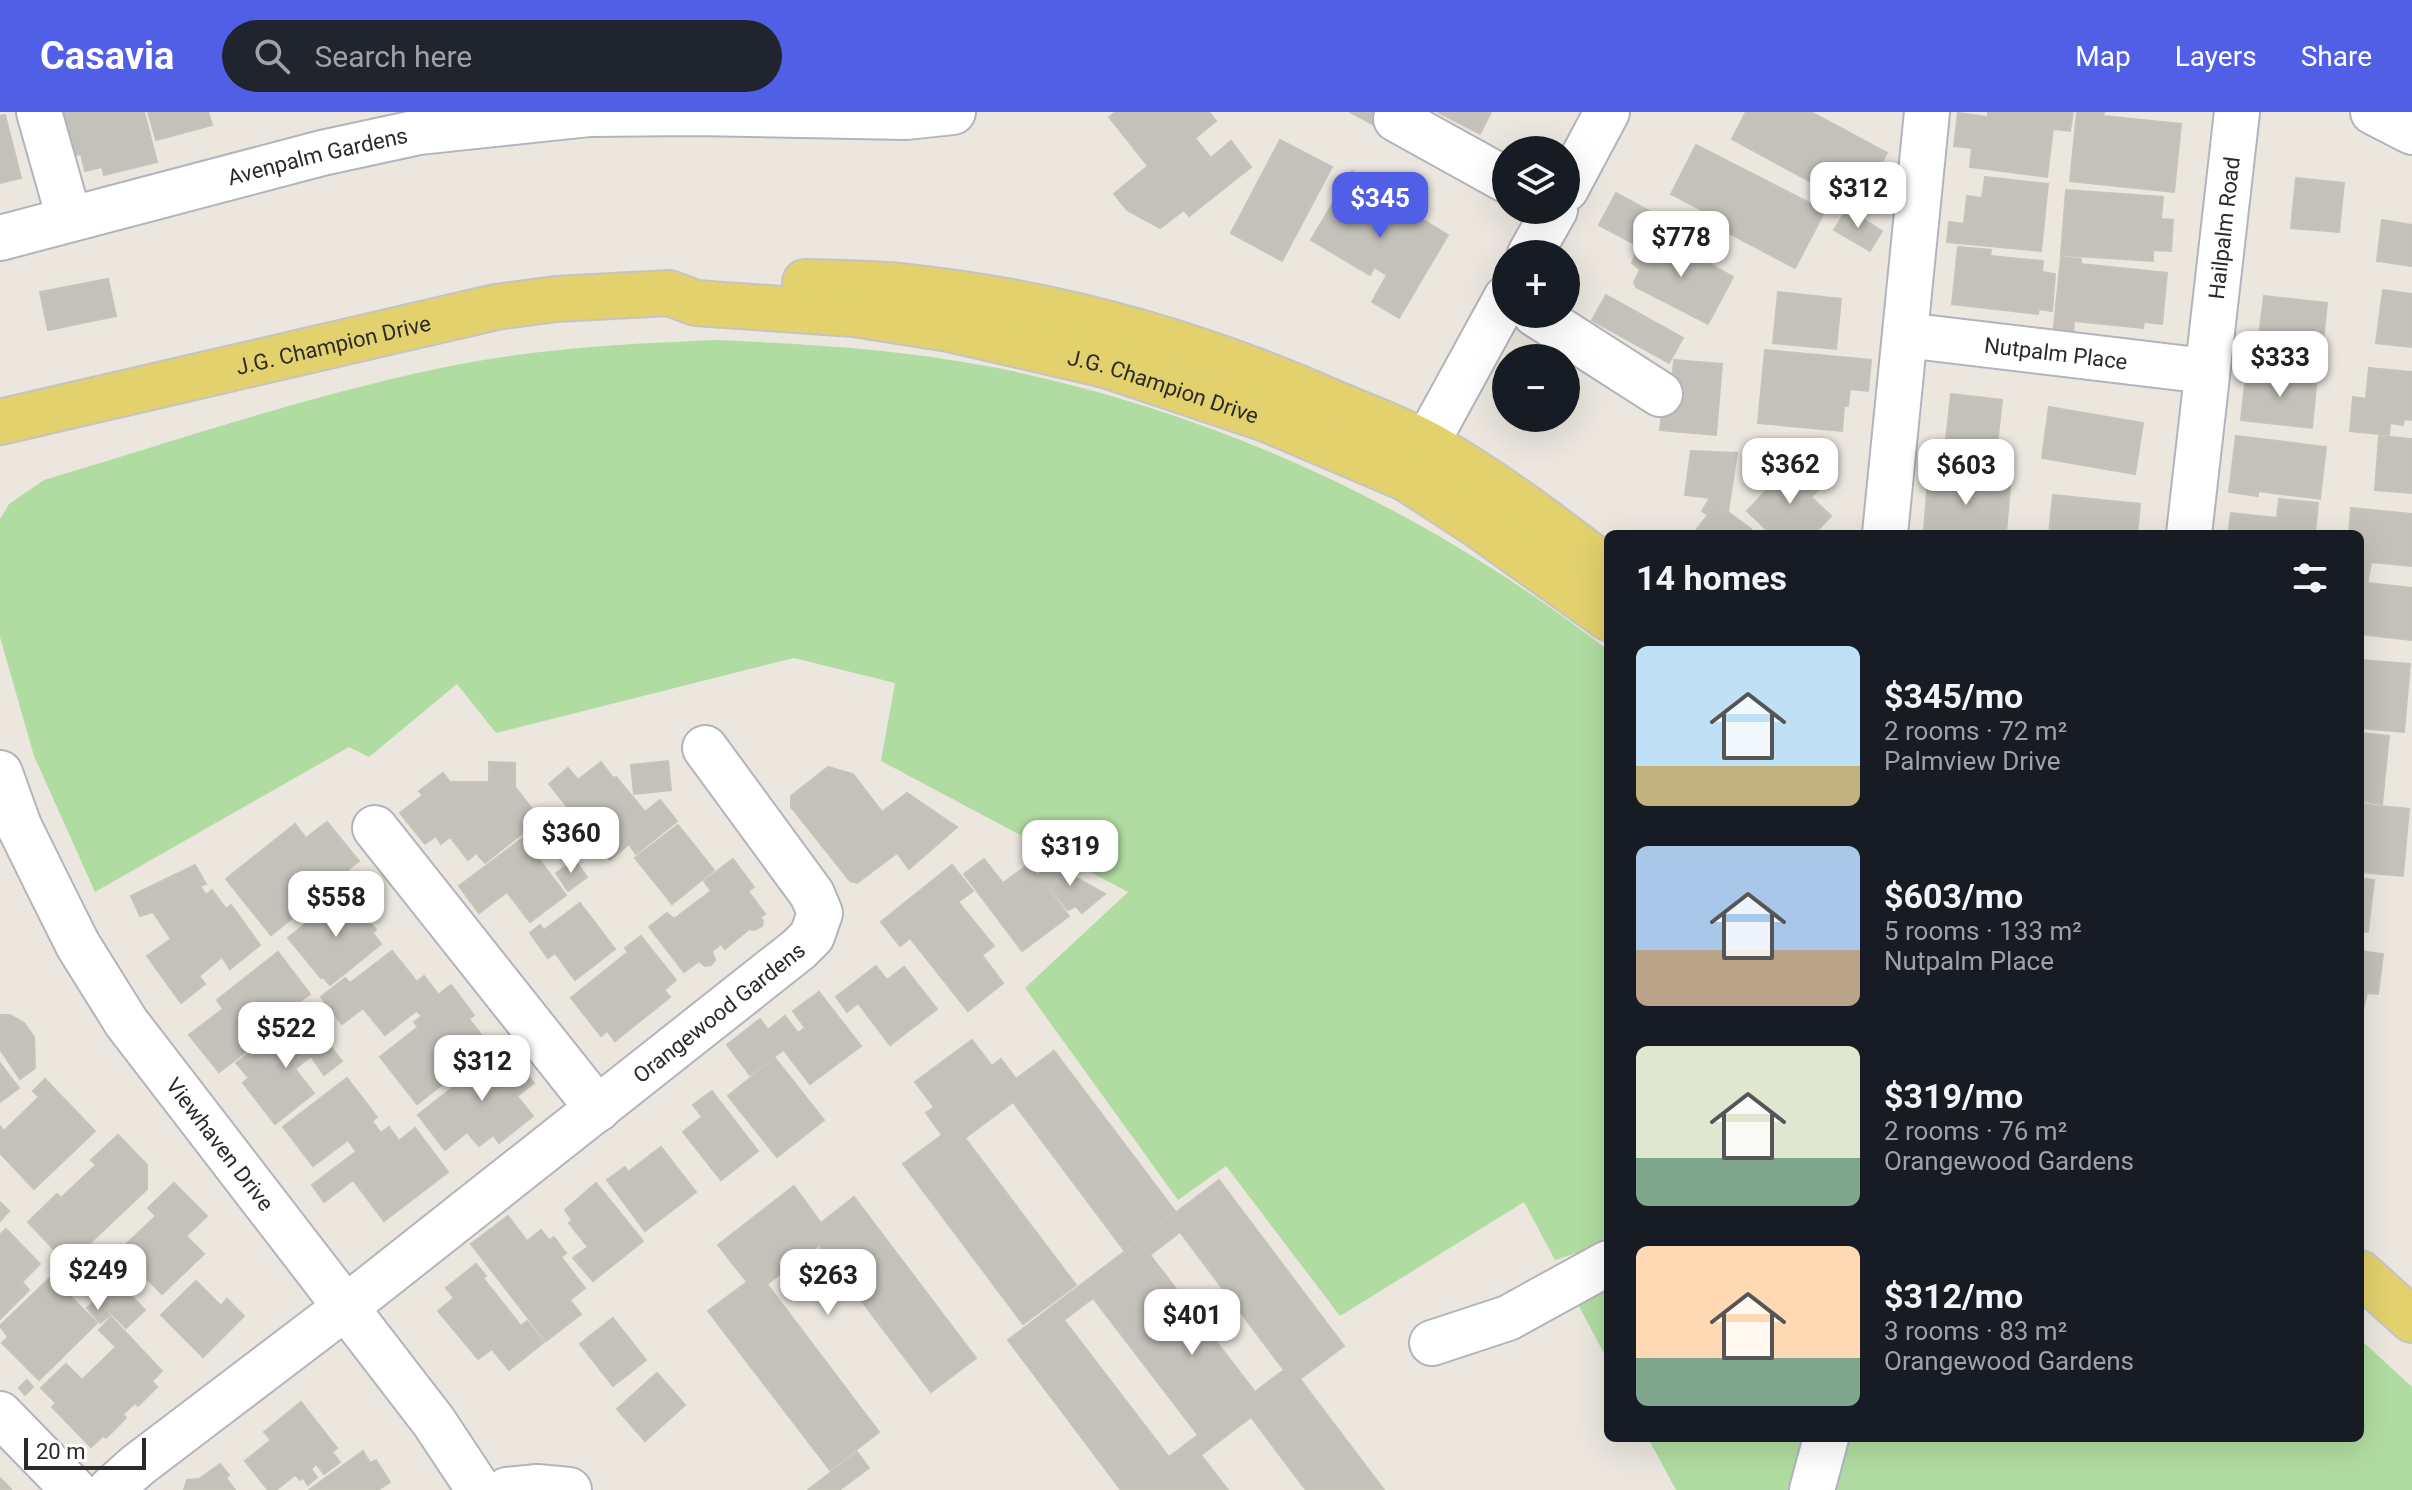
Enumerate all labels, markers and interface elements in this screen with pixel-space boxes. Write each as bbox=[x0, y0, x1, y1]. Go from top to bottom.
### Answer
search box bbox=[222, 20, 782, 92]
text: Casavia bbox=[40, 34, 174, 78]
icon: search bbox=[250, 34, 294, 78]
text: Search here bbox=[314, 39, 472, 74]
text: Map bbox=[2075, 40, 2131, 73]
text: Layers bbox=[2175, 40, 2257, 73]
text: Share bbox=[2301, 40, 2372, 73]
street label: Avenpalm Gardens bbox=[225, 123, 410, 190]
map controls bbox=[1492, 136, 1580, 432]
button: layers bbox=[1492, 136, 1580, 224]
street label: Hailpalm Road bbox=[2204, 155, 2245, 301]
pin: $312 bbox=[1811, 162, 1905, 230]
pin: $345 bbox=[1333, 172, 1427, 240]
text: $312 bbox=[1828, 173, 1888, 203]
text: $345 bbox=[1350, 183, 1410, 213]
pin: $778 bbox=[1634, 211, 1728, 279]
text: $778 bbox=[1651, 222, 1711, 252]
button: + bbox=[1492, 240, 1580, 328]
street label: J.G. Champion Drive bbox=[233, 311, 433, 380]
pin: $333 bbox=[2233, 331, 2327, 399]
street label: Nutpalm Place bbox=[1983, 333, 2129, 375]
text: $333 bbox=[2250, 342, 2310, 372]
button: − bbox=[1492, 344, 1580, 432]
street label: J.G. Champion Drive bbox=[1065, 345, 1262, 429]
pin: $362 bbox=[1743, 438, 1837, 506]
pin: $603 bbox=[1919, 439, 2013, 507]
text: $362 bbox=[1760, 449, 1820, 479]
text: $603 bbox=[1936, 450, 1996, 480]
icon: filters bbox=[2288, 556, 2332, 600]
text: 14 homes bbox=[1636, 558, 1787, 598]
text: $345/mo bbox=[1884, 676, 2023, 716]
icon: home bbox=[1700, 678, 1796, 774]
text: 2 rooms · 72 m² bbox=[1884, 716, 2067, 746]
text: Palmview Drive bbox=[1884, 746, 2061, 776]
pin: $360 bbox=[524, 807, 618, 875]
text: $360 bbox=[541, 818, 601, 848]
pin: $319 bbox=[1023, 820, 1117, 888]
text: $319 bbox=[1040, 831, 1100, 861]
pin: $558 bbox=[289, 871, 383, 939]
text: $603/mo bbox=[1884, 876, 2023, 916]
icon: home bbox=[1700, 878, 1796, 974]
text: $558 bbox=[306, 882, 366, 912]
text: 5 rooms · 133 m² bbox=[1884, 916, 2082, 946]
street label: Orangewood Gardens bbox=[628, 937, 810, 1088]
text: Nutpalm Place bbox=[1884, 946, 2054, 976]
pin: $522 bbox=[239, 1002, 333, 1070]
text: $522 bbox=[256, 1013, 316, 1043]
pin: $312 bbox=[435, 1035, 529, 1103]
text: $312 bbox=[452, 1046, 512, 1076]
street label: Viewhaven Drive bbox=[161, 1073, 279, 1216]
text: $319/mo bbox=[1884, 1076, 2023, 1116]
icon: home bbox=[1700, 1078, 1796, 1174]
text: 2 rooms · 76 m² bbox=[1884, 1116, 2067, 1146]
text: Orangewood Gardens bbox=[1884, 1146, 2134, 1176]
pin: $249 bbox=[51, 1244, 145, 1312]
pin: $263 bbox=[781, 1249, 875, 1317]
text: $249 bbox=[68, 1255, 128, 1285]
text: $263 bbox=[798, 1260, 858, 1290]
text: $312/mo bbox=[1884, 1276, 2023, 1316]
icon: home bbox=[1700, 1278, 1796, 1374]
pin: $401 bbox=[1145, 1289, 1239, 1357]
text: $401 bbox=[1162, 1300, 1222, 1330]
text: 3 rooms · 83 m² bbox=[1884, 1316, 2067, 1346]
text: Orangewood Gardens bbox=[1884, 1346, 2134, 1376]
scale bar bbox=[24, 1434, 146, 1470]
text: 20 m bbox=[36, 1439, 85, 1464]

